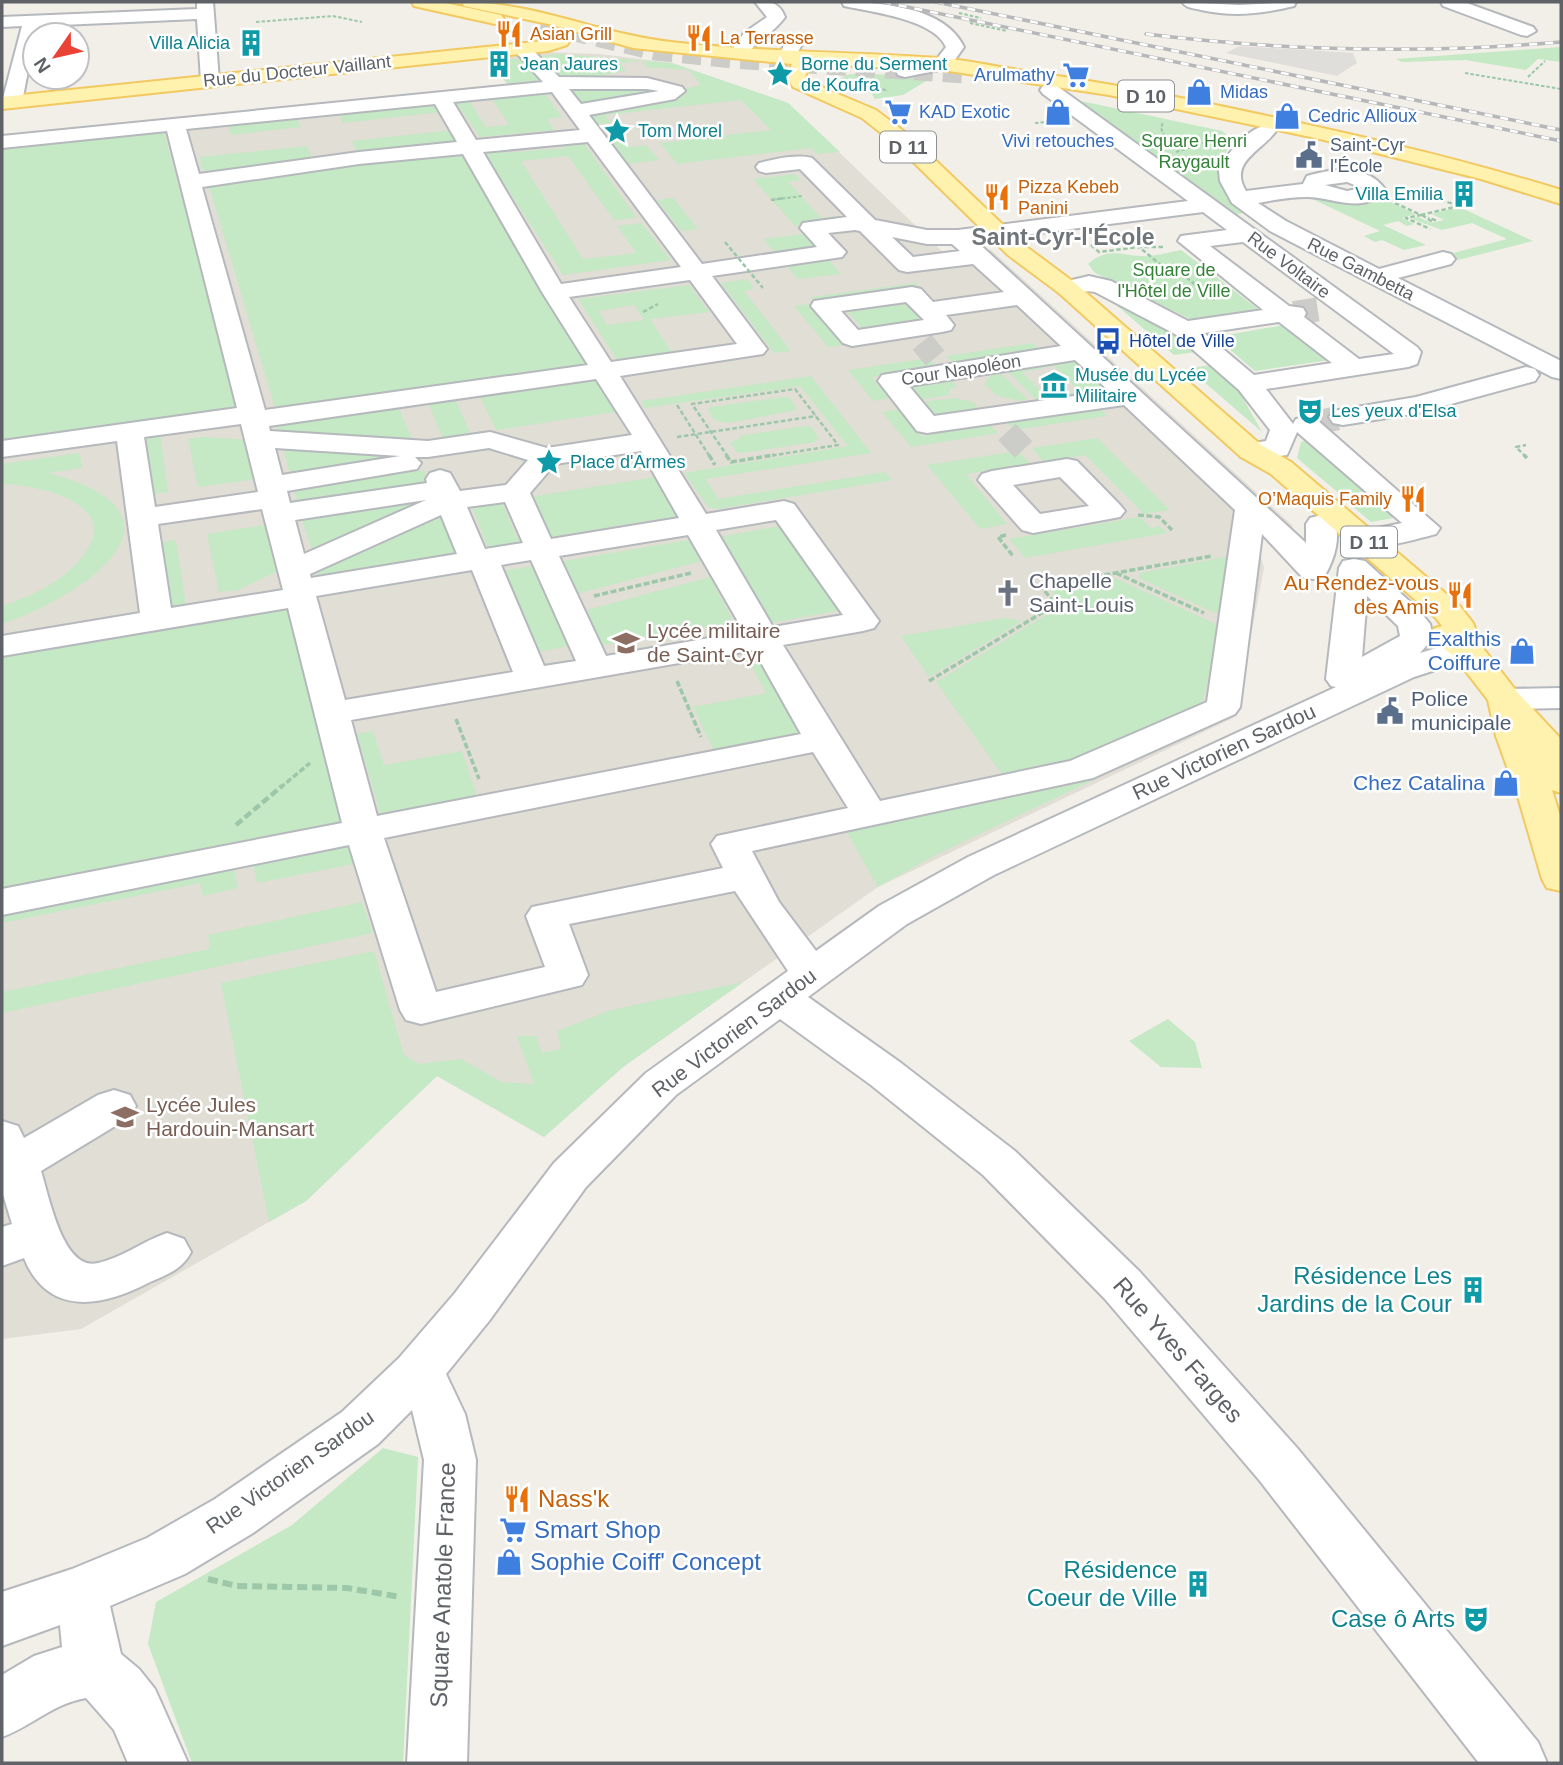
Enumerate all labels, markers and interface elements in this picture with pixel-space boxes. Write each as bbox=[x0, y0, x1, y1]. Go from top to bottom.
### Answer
restaurant icon: Asian Grill bbox=[494, 19, 524, 49]
north arrow bbox=[21, 21, 91, 91]
restaurant icon: La Terrasse bbox=[684, 23, 714, 53]
place label: Asian Grill bbox=[530, 24, 612, 44]
building icon: Villa Alicia bbox=[236, 28, 266, 58]
place label: La Terrasse bbox=[720, 28, 814, 48]
place label: Villa Alicia bbox=[149, 33, 231, 53]
building icon: Jean Jaures bbox=[484, 49, 514, 79]
street label: Rue du Docteur Vaillant bbox=[202, 51, 392, 91]
text: N bbox=[30, 54, 55, 77]
place label: Jean Jaures bbox=[520, 54, 618, 74]
place label: Borne du Serment de Koufra bbox=[801, 54, 947, 95]
place icon: Borne du Serment de Koufra bbox=[765, 59, 795, 89]
supermarket icon: Arulmathy bbox=[1061, 60, 1091, 90]
place label: Arulmathy bbox=[974, 65, 1055, 85]
shop icon: Midas bbox=[1184, 77, 1214, 107]
road number: D 10 bbox=[1118, 80, 1174, 111]
place label: Midas bbox=[1220, 82, 1268, 102]
supermarket icon: KAD Exotic bbox=[883, 97, 913, 127]
shop icon: Vivi retouches bbox=[1043, 97, 1073, 127]
shop icon: Cedric Allioux bbox=[1272, 101, 1302, 131]
place label: KAD Exotic bbox=[919, 102, 1010, 122]
place label: Cedric Allioux bbox=[1308, 106, 1417, 126]
place icon: Tom Morel bbox=[602, 116, 632, 146]
place label: Tom Morel bbox=[638, 121, 722, 141]
place label: Vivi retouches bbox=[1002, 131, 1114, 151]
park label: Square Henri Raygault bbox=[1141, 131, 1247, 172]
road number: D 11 bbox=[880, 132, 936, 162]
place label: Saint-Cyr l'École bbox=[1330, 135, 1405, 176]
public building icon: Saint-Cyr l'École bbox=[1294, 140, 1324, 170]
place label: Pizza Kebeb Panini bbox=[1018, 177, 1119, 218]
building icon: Villa Emilia bbox=[1449, 179, 1479, 209]
restaurant icon: Pizza Kebeb Panini bbox=[982, 182, 1012, 212]
place label: Villa Emilia bbox=[1355, 184, 1444, 204]
district label: Saint-Cyr-l'École bbox=[971, 223, 1155, 250]
street label: Rue Voltaire bbox=[1244, 228, 1334, 302]
street label: Rue Gambetta bbox=[1304, 234, 1419, 305]
park label: Square de l'Hôtel de Ville bbox=[1117, 260, 1231, 301]
bus stop icon: Hôtel de Ville bbox=[1093, 326, 1123, 356]
place label: Hôtel de Ville bbox=[1129, 331, 1235, 351]
street label: Cour Napoléon bbox=[900, 351, 1022, 389]
place label: Musée du Lycée Militaire bbox=[1075, 365, 1206, 406]
museum icon: Musée du Lycée Militaire bbox=[1039, 370, 1069, 400]
theatre icon: Les yeux d'Elsa bbox=[1295, 396, 1325, 426]
place label: Les yeux d'Elsa bbox=[1331, 401, 1457, 421]
place icon: Place d'Armes bbox=[534, 447, 564, 477]
place label: Place d'Armes bbox=[570, 452, 685, 472]
restaurant icon: O’Maquis Family bbox=[1398, 484, 1428, 514]
place label: O’Maquis Family bbox=[1258, 489, 1392, 509]
road number: D 11 bbox=[1341, 526, 1397, 558]
place label: Chapelle Saint-Louis bbox=[1029, 569, 1134, 616]
place label: Au Rendez-vous des Amis bbox=[1284, 571, 1439, 618]
church icon: Chapelle Saint-Louis bbox=[993, 578, 1023, 608]
restaurant icon: Au Rendez-vous des Amis bbox=[1445, 580, 1475, 610]
place label: Lycée militaire de Saint-Cyr bbox=[647, 619, 780, 666]
place label: Exalthis Coiffure bbox=[1427, 627, 1501, 674]
school or university icon: Lycée militaire de Saint-Cyr bbox=[611, 628, 641, 658]
shop icon: Exalthis Coiffure bbox=[1507, 636, 1537, 666]
place label: Police municipale bbox=[1411, 687, 1511, 734]
public building icon: Police municipale bbox=[1375, 696, 1405, 726]
street label: Rue Victorien Sardou bbox=[1129, 699, 1319, 804]
shop icon: Chez Catalina bbox=[1491, 768, 1521, 798]
place label: Chez Catalina bbox=[1353, 771, 1485, 794]
street label: Rue Victorien Sardou bbox=[647, 963, 820, 1102]
place label: Lycée Jules Hardouin-Mansart bbox=[146, 1093, 314, 1140]
school or university icon: Lycée Jules Hardouin-Mansart bbox=[110, 1102, 140, 1132]
place label: Résidence Les Jardins de la Cour bbox=[1257, 1262, 1452, 1317]
street label: Rue Yves Farges bbox=[1108, 1272, 1249, 1428]
building icon: Résidence Les Jardins de la Cour bbox=[1458, 1275, 1488, 1305]
street label: Rue Victorien Sardou bbox=[202, 1405, 378, 1538]
street label: Square Anatole France bbox=[425, 1462, 460, 1708]
restaurant icon: Nass'k bbox=[502, 1484, 532, 1514]
place label: Nass'k bbox=[538, 1485, 610, 1512]
supermarket icon: Smart Shop bbox=[498, 1515, 528, 1545]
place label: Smart Shop bbox=[534, 1516, 661, 1543]
shop icon: Sophie Coiff' Concept bbox=[494, 1547, 524, 1577]
place label: Sophie Coiff' Concept bbox=[530, 1548, 761, 1575]
place label: Résidence Coeur de Ville bbox=[1027, 1556, 1177, 1611]
building icon: Résidence Coeur de Ville bbox=[1183, 1569, 1213, 1599]
theatre icon: Case ô Arts bbox=[1461, 1604, 1491, 1634]
place label: Case ô Arts bbox=[1331, 1605, 1455, 1632]

